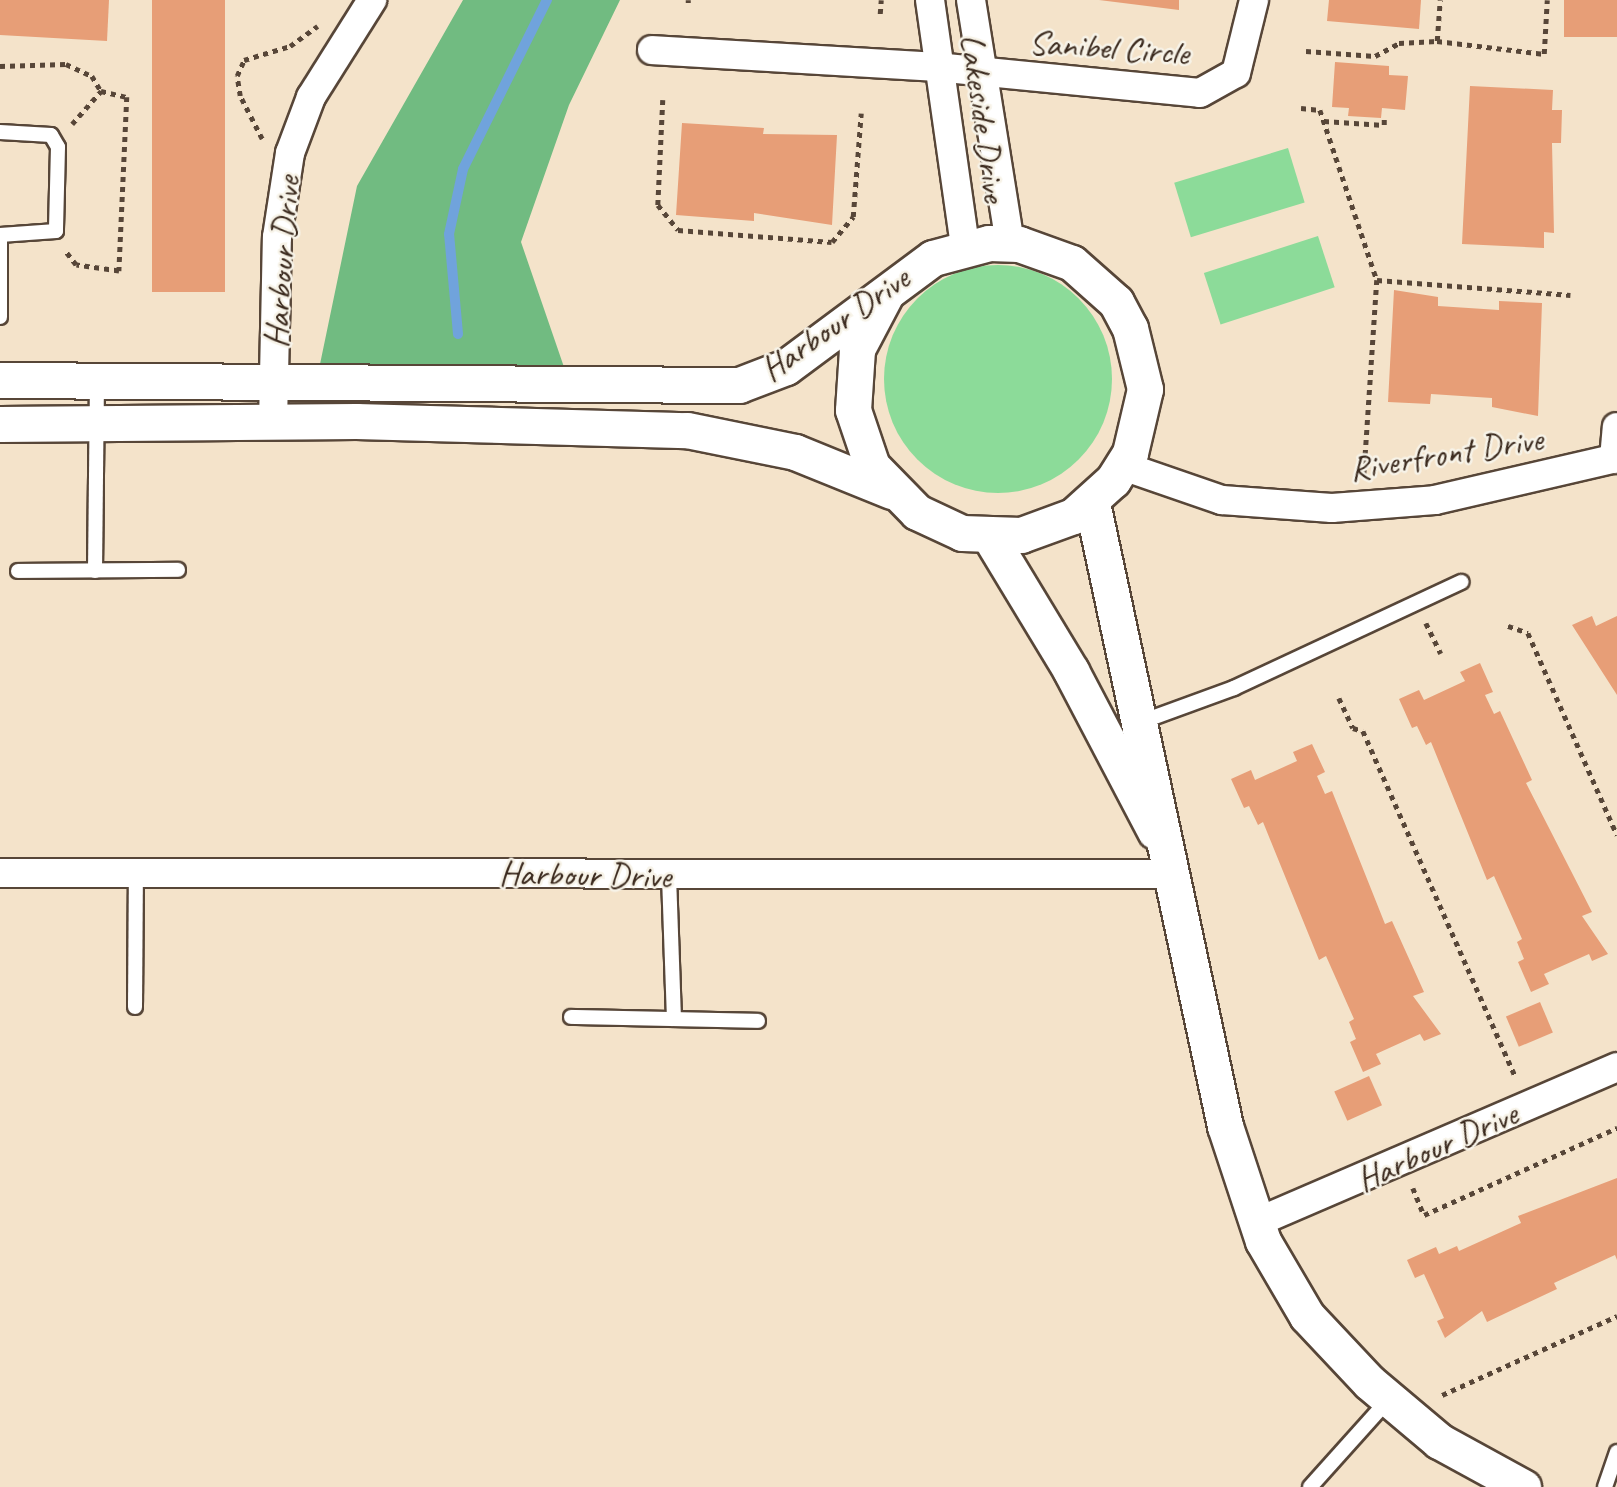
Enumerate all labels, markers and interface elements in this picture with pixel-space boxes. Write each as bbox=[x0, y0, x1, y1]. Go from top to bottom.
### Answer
street label: Sanibel Circle bbox=[1027, 21, 1191, 75]
street label: Lakeside Drive bbox=[950, 31, 1016, 205]
street label: Harbour Drive bbox=[255, 175, 309, 349]
street label: Harbour Drive bbox=[752, 257, 918, 391]
street label: Riverfront Drive bbox=[1346, 418, 1546, 490]
street label: Harbour Drive bbox=[499, 853, 671, 897]
street label: Harbour Drive bbox=[1350, 1093, 1524, 1201]

